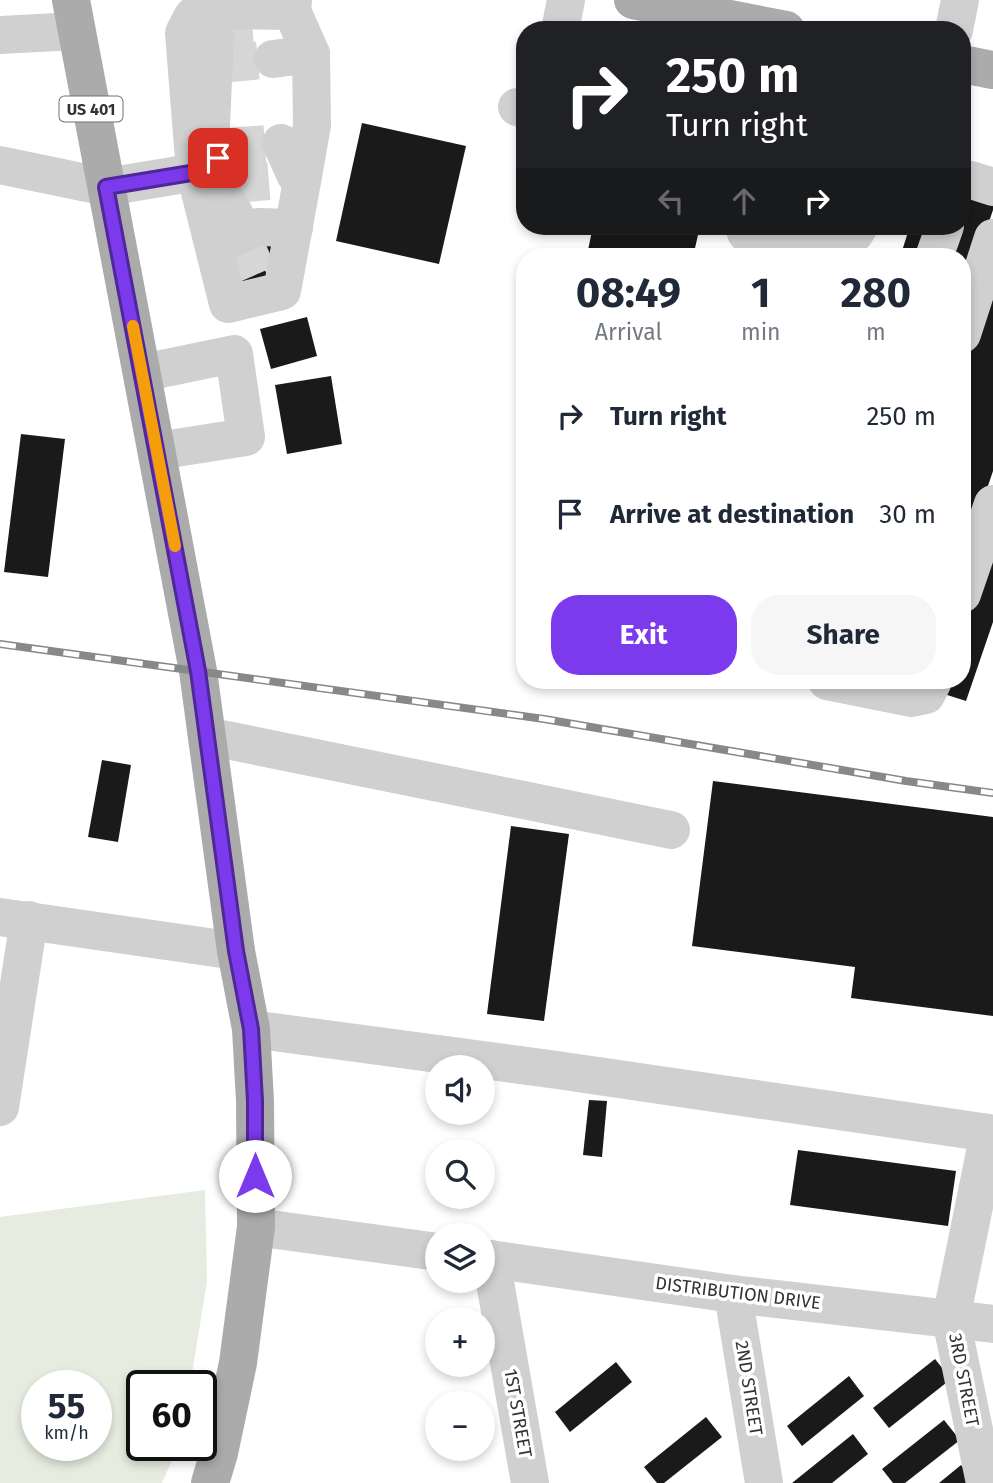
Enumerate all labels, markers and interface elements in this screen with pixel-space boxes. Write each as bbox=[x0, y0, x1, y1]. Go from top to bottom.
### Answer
text: 250 m bbox=[666, 46, 799, 105]
icon: right bbox=[551, 49, 642, 140]
road number: US 401 bbox=[60, 96, 122, 122]
text: Turn right bbox=[666, 106, 808, 144]
pin bbox=[188, 128, 248, 188]
icon: arrive bbox=[199, 139, 237, 177]
icon: left bbox=[652, 182, 690, 220]
icon: ahead bbox=[725, 182, 763, 220]
icon: right bbox=[798, 182, 836, 220]
text: 08:49 bbox=[576, 268, 681, 318]
text: 1 bbox=[751, 268, 771, 318]
text: 280 bbox=[840, 268, 911, 318]
text: Arrival bbox=[595, 318, 662, 346]
text: min bbox=[741, 318, 781, 346]
text: m bbox=[866, 318, 886, 346]
icon: right bbox=[551, 397, 589, 435]
text: Turn right bbox=[610, 401, 727, 432]
text: 250 m bbox=[866, 401, 936, 432]
icon: arrive bbox=[551, 495, 589, 533]
text: Arrive at destination bbox=[610, 499, 854, 530]
text: 30 m bbox=[879, 499, 936, 530]
button: Exit bbox=[551, 595, 737, 675]
button: Share bbox=[751, 595, 936, 675]
map controls bbox=[425, 1055, 495, 1461]
button: sound bbox=[425, 1055, 495, 1125]
position arrow bbox=[218, 1139, 292, 1213]
button: search bbox=[425, 1139, 495, 1209]
button: layers bbox=[425, 1223, 495, 1293]
street label: DISTRIBUTION DRIVE bbox=[654, 1272, 822, 1314]
button: + bbox=[425, 1307, 495, 1377]
street label: 3RD STREET bbox=[944, 1332, 984, 1429]
street label: 2ND STREET bbox=[731, 1339, 767, 1438]
street label: 1ST STREET bbox=[499, 1367, 537, 1460]
speed limit sign: 60 bbox=[126, 1370, 217, 1461]
text: 55 bbox=[48, 1385, 85, 1427]
button: − bbox=[425, 1391, 495, 1461]
text: km/h bbox=[44, 1422, 89, 1444]

